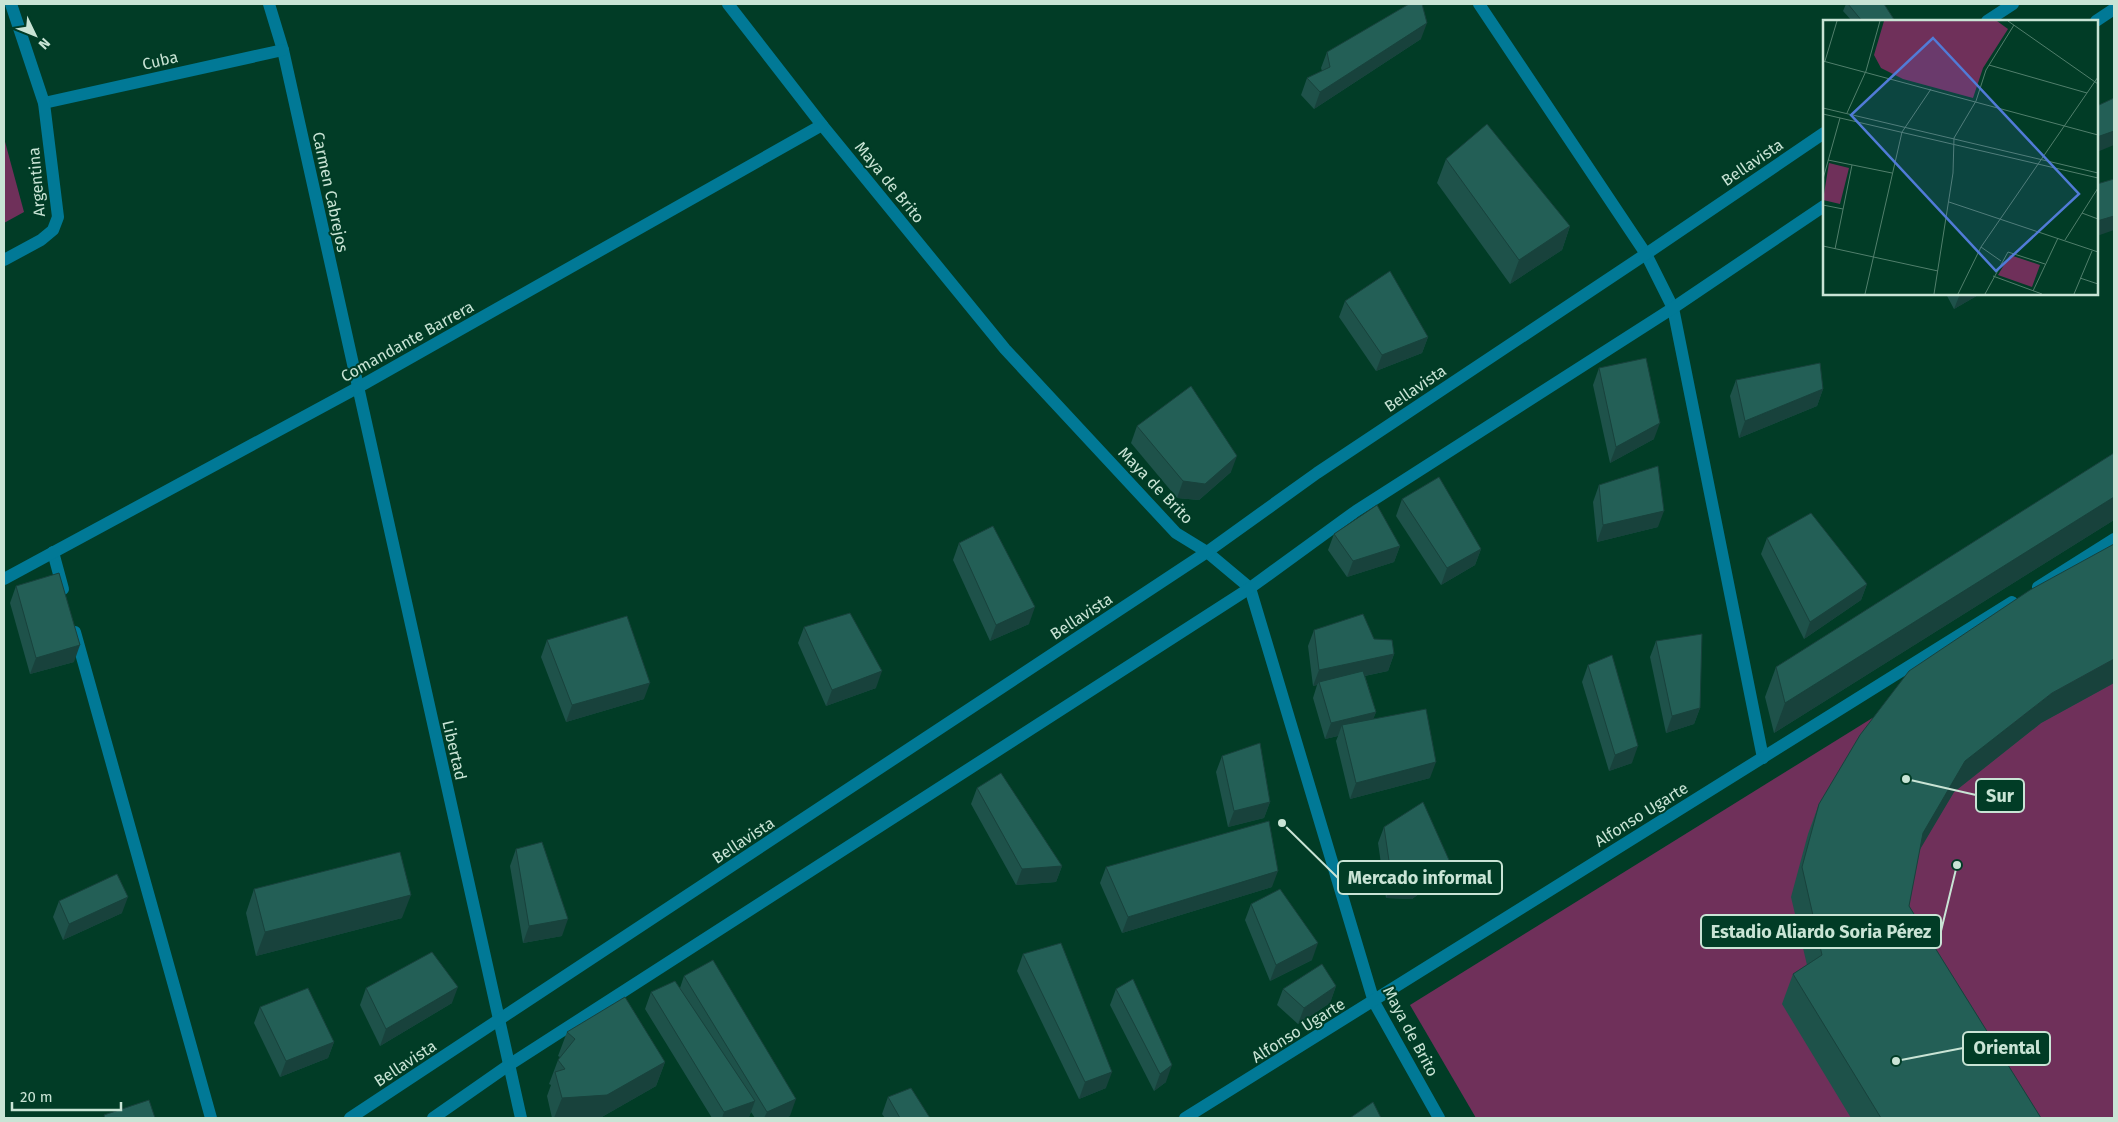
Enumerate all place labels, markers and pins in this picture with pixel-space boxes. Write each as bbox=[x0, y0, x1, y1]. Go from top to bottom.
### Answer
callout: Sur bbox=[1976, 779, 2024, 812]
callout: Mercado informal bbox=[1338, 861, 1502, 894]
callout: Estadio Aliardo Soria Pérez bbox=[1701, 915, 1941, 948]
callout: Oriental bbox=[1963, 1032, 2050, 1065]

